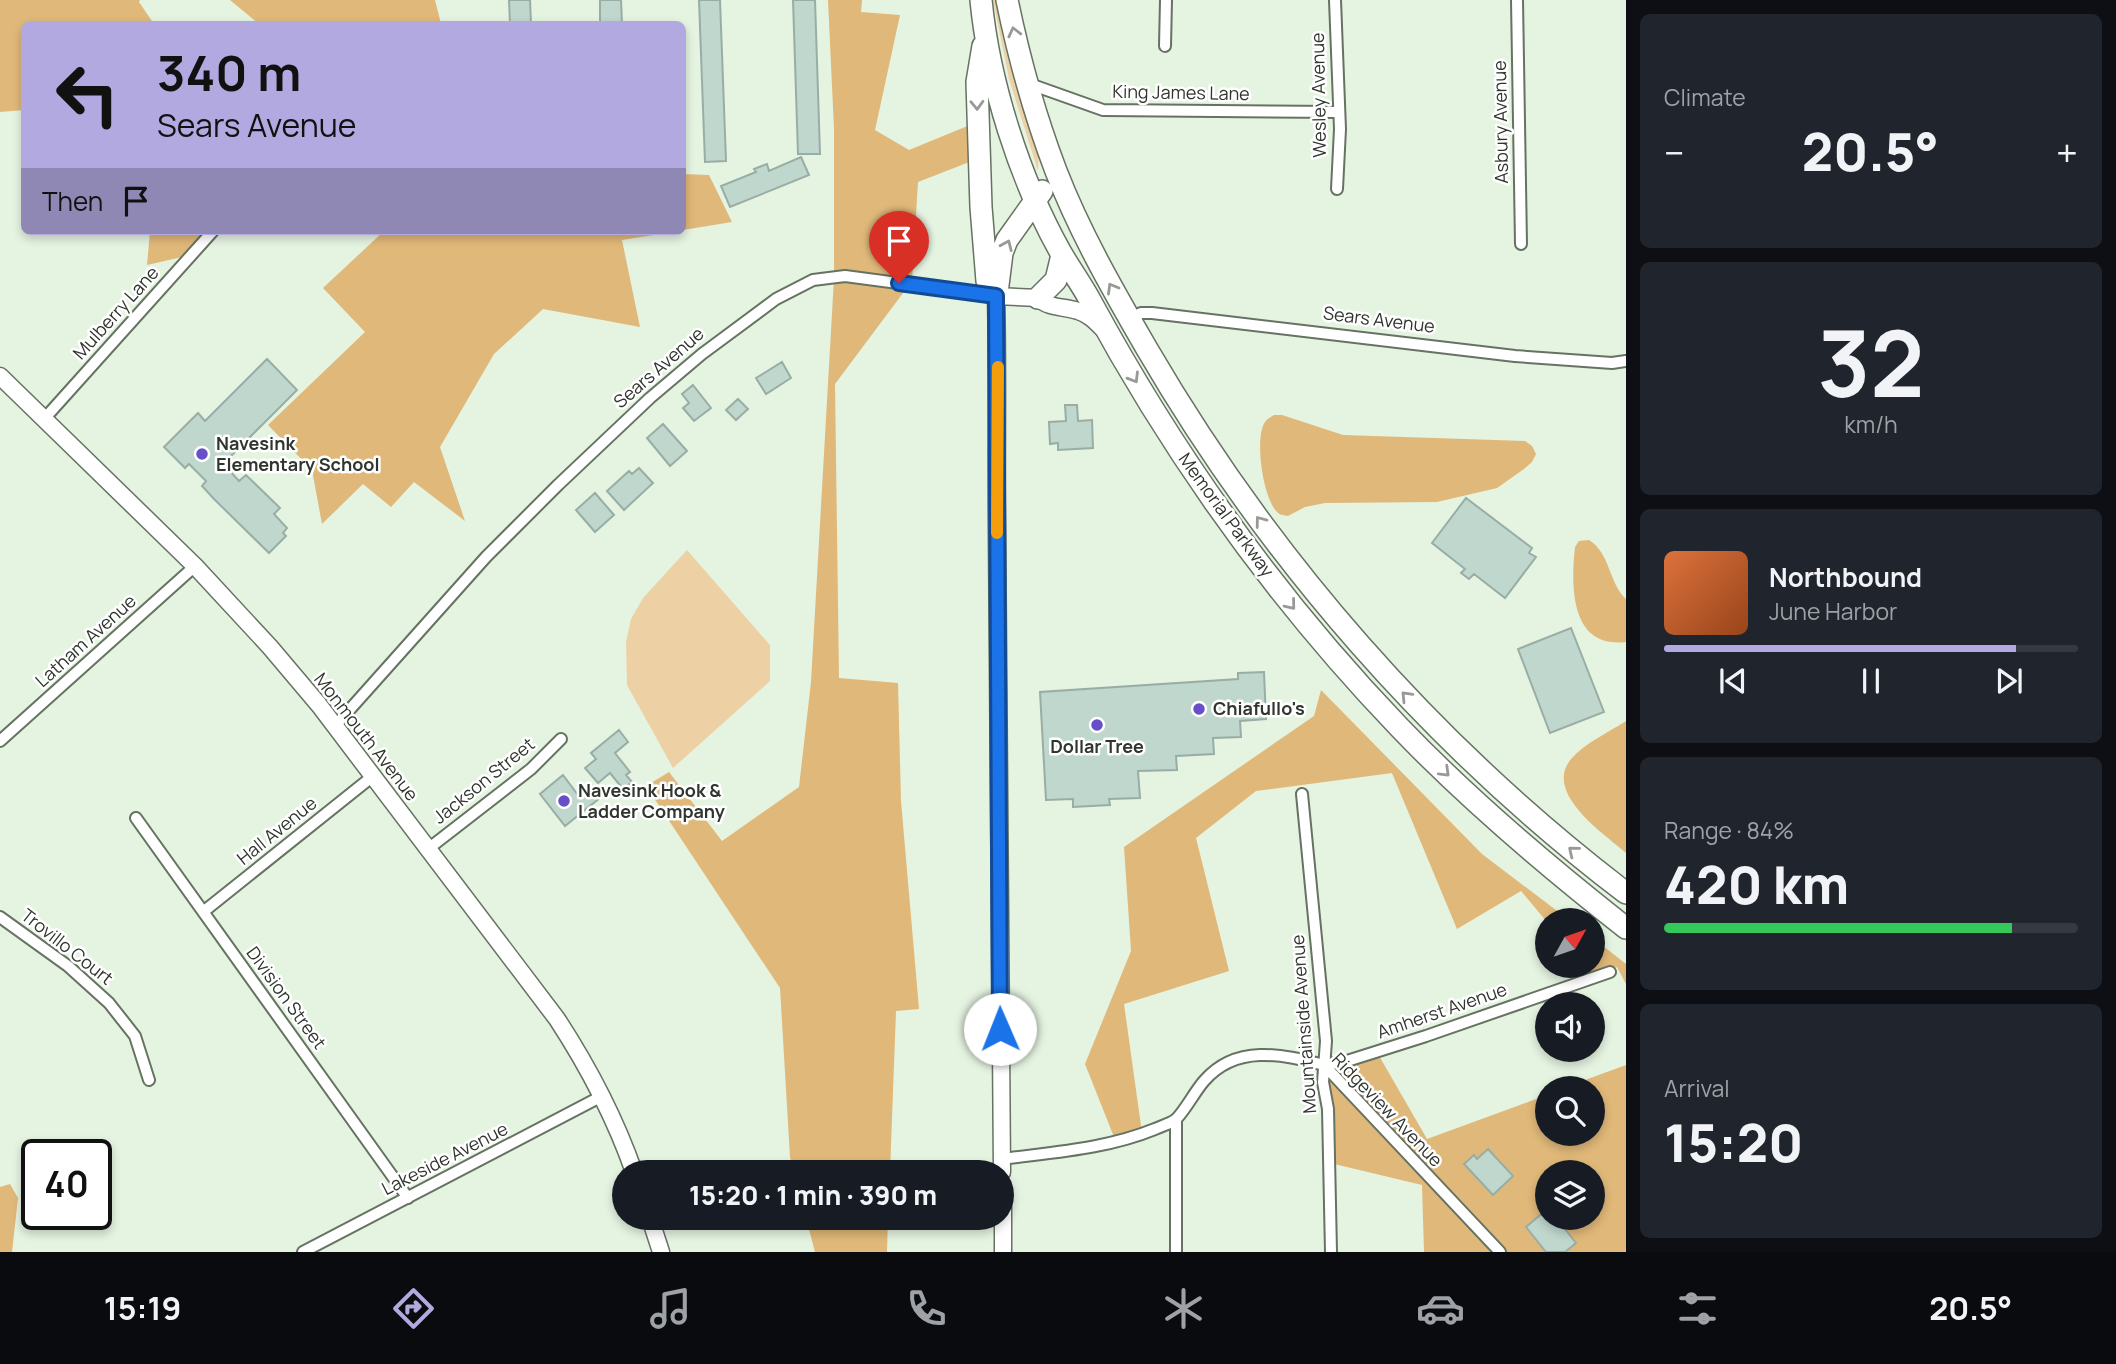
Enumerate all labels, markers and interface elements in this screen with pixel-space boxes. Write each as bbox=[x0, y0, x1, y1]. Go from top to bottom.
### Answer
one-way arrow bbox=[1008, 26, 1023, 38]
street label: Wesley Avenue bbox=[1305, 32, 1331, 158]
text: 340 m bbox=[157, 39, 301, 106]
icon: left bbox=[42, 49, 133, 140]
street label: Asbury Avenue bbox=[1487, 60, 1513, 184]
street label: King James Lane bbox=[1112, 79, 1250, 105]
text: Climate bbox=[1664, 81, 1746, 113]
one-way arrow bbox=[970, 100, 985, 111]
text: Sears Avenue bbox=[157, 103, 357, 147]
text: 20.5° bbox=[1802, 116, 1939, 187]
text: − bbox=[1664, 126, 1685, 178]
text: + bbox=[2056, 126, 2078, 178]
icon: arrive bbox=[117, 182, 155, 220]
text: Then bbox=[42, 183, 103, 219]
pin bbox=[869, 211, 929, 283]
icon: arrive bbox=[880, 222, 918, 260]
one-way arrow bbox=[999, 240, 1013, 252]
street label: Mulberry Lane bbox=[67, 261, 163, 364]
one-way arrow bbox=[1107, 283, 1120, 295]
street label: Sears Avenue bbox=[1322, 300, 1436, 338]
text: 32 bbox=[1817, 300, 1925, 424]
street label: Sears Avenue bbox=[608, 321, 709, 413]
one-way arrow bbox=[1126, 370, 1139, 383]
text: km/h bbox=[1844, 408, 1898, 440]
place label: Navesink Elementary School bbox=[216, 431, 379, 476]
marker: Navesink Elementary School bbox=[194, 446, 210, 462]
street label: Memorial Parkway bbox=[1174, 448, 1280, 582]
one-way arrow bbox=[1256, 517, 1269, 529]
text: Northbound bbox=[1769, 559, 1922, 595]
street label: Latham Avenue bbox=[30, 589, 141, 692]
text: June Harbor bbox=[1769, 595, 1897, 627]
one-way arrow bbox=[1283, 597, 1296, 609]
icon: previous bbox=[1714, 662, 1752, 700]
icon: pause bbox=[1852, 662, 1890, 700]
icon: next bbox=[1990, 662, 2028, 700]
street label: Monmouth Avenue bbox=[309, 667, 424, 805]
one-way arrow bbox=[1402, 691, 1415, 704]
place label: Chiafullo's bbox=[1213, 696, 1305, 720]
marker: Chiafullo's bbox=[1191, 701, 1207, 717]
marker: Dollar Tree bbox=[1089, 717, 1105, 733]
street label: Jackson Street bbox=[428, 732, 539, 829]
place label: Dollar Tree bbox=[1050, 734, 1144, 758]
one-way arrow bbox=[1437, 764, 1450, 777]
place label: Navesink Hook & Ladder Company bbox=[578, 778, 725, 823]
street label: Hall Avenue bbox=[232, 791, 321, 870]
marker: Navesink Hook & Ladder Company bbox=[556, 793, 572, 809]
text: Range · 84% bbox=[1664, 814, 1794, 846]
one-way arrow bbox=[1568, 846, 1580, 859]
text: 420 km bbox=[1664, 849, 1849, 920]
street label: Trovillo Court bbox=[17, 903, 118, 990]
north arrow bbox=[1535, 908, 1605, 978]
map controls bbox=[1535, 908, 1605, 1230]
street label: Mountainside Avenue bbox=[1285, 934, 1321, 1114]
street label: Division Street bbox=[242, 941, 332, 1053]
street label: Amherst Avenue bbox=[1374, 977, 1510, 1044]
position arrow bbox=[963, 992, 1037, 1066]
button: sound bbox=[1535, 992, 1605, 1062]
street label: Ridgeview Avenue bbox=[1327, 1047, 1448, 1171]
text: Arrival bbox=[1664, 1072, 1730, 1104]
button: search bbox=[1535, 1076, 1605, 1146]
text: 15:20 bbox=[1664, 1107, 1803, 1178]
street label: Lakeside Avenue bbox=[377, 1116, 512, 1200]
speed limit sign: 40 bbox=[21, 1139, 112, 1230]
button: layers bbox=[1535, 1160, 1605, 1230]
text: 15:20 · 1 min · 390 m bbox=[689, 1177, 937, 1213]
icon: directions bbox=[389, 1284, 438, 1333]
icon: music bbox=[646, 1284, 695, 1333]
icon: phone bbox=[902, 1284, 951, 1333]
icon: climate bbox=[1159, 1284, 1208, 1333]
icon: car bbox=[1416, 1284, 1465, 1333]
icon: filters bbox=[1673, 1284, 1722, 1333]
text: 15:19 bbox=[104, 1286, 181, 1330]
text: 20.5° bbox=[1929, 1286, 2012, 1330]

